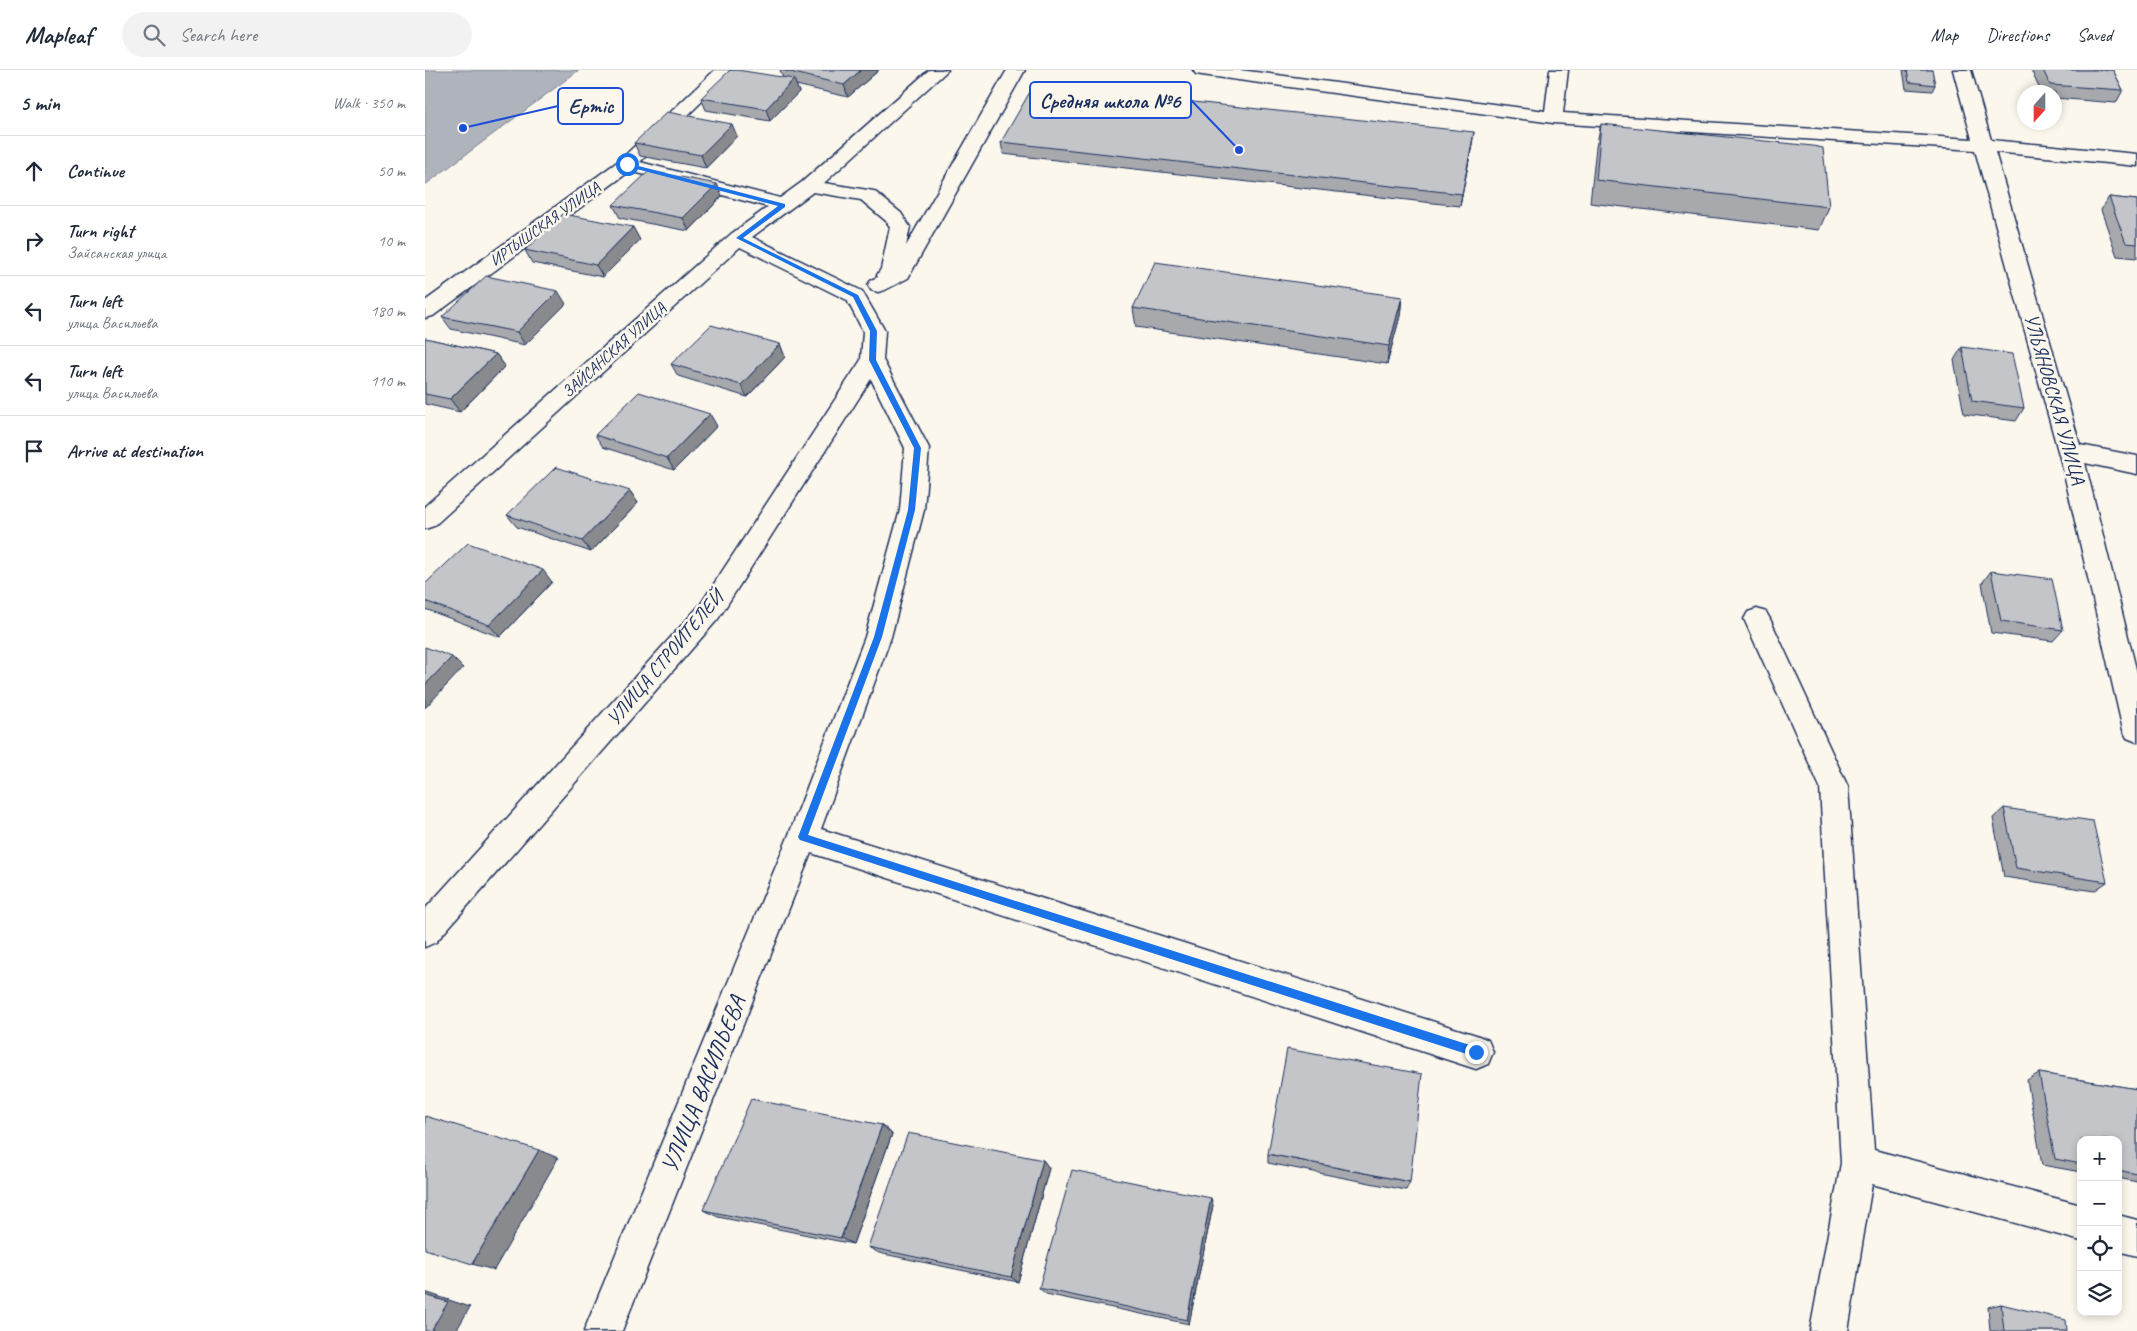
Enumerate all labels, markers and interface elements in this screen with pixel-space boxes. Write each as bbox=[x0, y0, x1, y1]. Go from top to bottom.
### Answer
search box bbox=[122, 12, 472, 57]
text: Mapleaf bbox=[25, 20, 92, 50]
icon: search bbox=[140, 21, 168, 49]
text: Search here bbox=[180, 23, 257, 47]
text: Map bbox=[1931, 24, 1958, 46]
text: Directions bbox=[1986, 24, 2049, 46]
text: Saved bbox=[2077, 24, 2112, 46]
callout: Средняя школа №6 bbox=[1030, 82, 1191, 118]
north arrow bbox=[2017, 85, 2062, 130]
callout: Ертіс bbox=[558, 88, 623, 124]
text: Средняя школа №6 bbox=[1040, 88, 1182, 114]
text: 5 min bbox=[20, 90, 60, 116]
text: Walk · 350 m bbox=[333, 93, 405, 113]
text: Ертіс bbox=[568, 93, 615, 119]
route start bbox=[616, 153, 639, 176]
icon: ahead bbox=[20, 157, 48, 185]
text: Continue bbox=[67, 159, 124, 183]
text: 50 m bbox=[378, 161, 405, 181]
street label: ИРТЫШСКАЯ УЛИЦА bbox=[486, 177, 605, 271]
text: Turn right bbox=[67, 219, 134, 243]
icon: right bbox=[20, 227, 48, 255]
text: 10 m bbox=[378, 231, 405, 251]
text: Зайсанская улица bbox=[67, 243, 166, 263]
text: Turn left bbox=[67, 289, 122, 313]
icon: left bbox=[20, 297, 48, 325]
street label: ЗАЙСАНСКАЯ УЛИЦА bbox=[558, 297, 671, 402]
text: 180 m bbox=[371, 301, 405, 321]
street label: УЛЬЯНОВСКАЯ УЛИЦА bbox=[2019, 311, 2092, 488]
text: улица Васильева bbox=[67, 313, 157, 333]
text: Turn left bbox=[67, 359, 122, 383]
icon: left bbox=[20, 367, 48, 395]
text: 110 m bbox=[371, 371, 405, 391]
text: улица Васильева bbox=[67, 383, 157, 403]
icon: arrive bbox=[20, 437, 48, 465]
text: Arrive at destination bbox=[67, 439, 203, 463]
street label: УЛИЦА СТРОИТЕЛЕЙ bbox=[601, 583, 731, 731]
street label: УЛИЦА ВАСИЛЬЕВА bbox=[654, 991, 752, 1177]
route end bbox=[1465, 1041, 1488, 1064]
map controls bbox=[2077, 1136, 2122, 1316]
button: + bbox=[2077, 1136, 2122, 1181]
button: − bbox=[2077, 1181, 2122, 1226]
button: locate bbox=[2077, 1226, 2122, 1271]
button: layers bbox=[2077, 1271, 2122, 1316]

